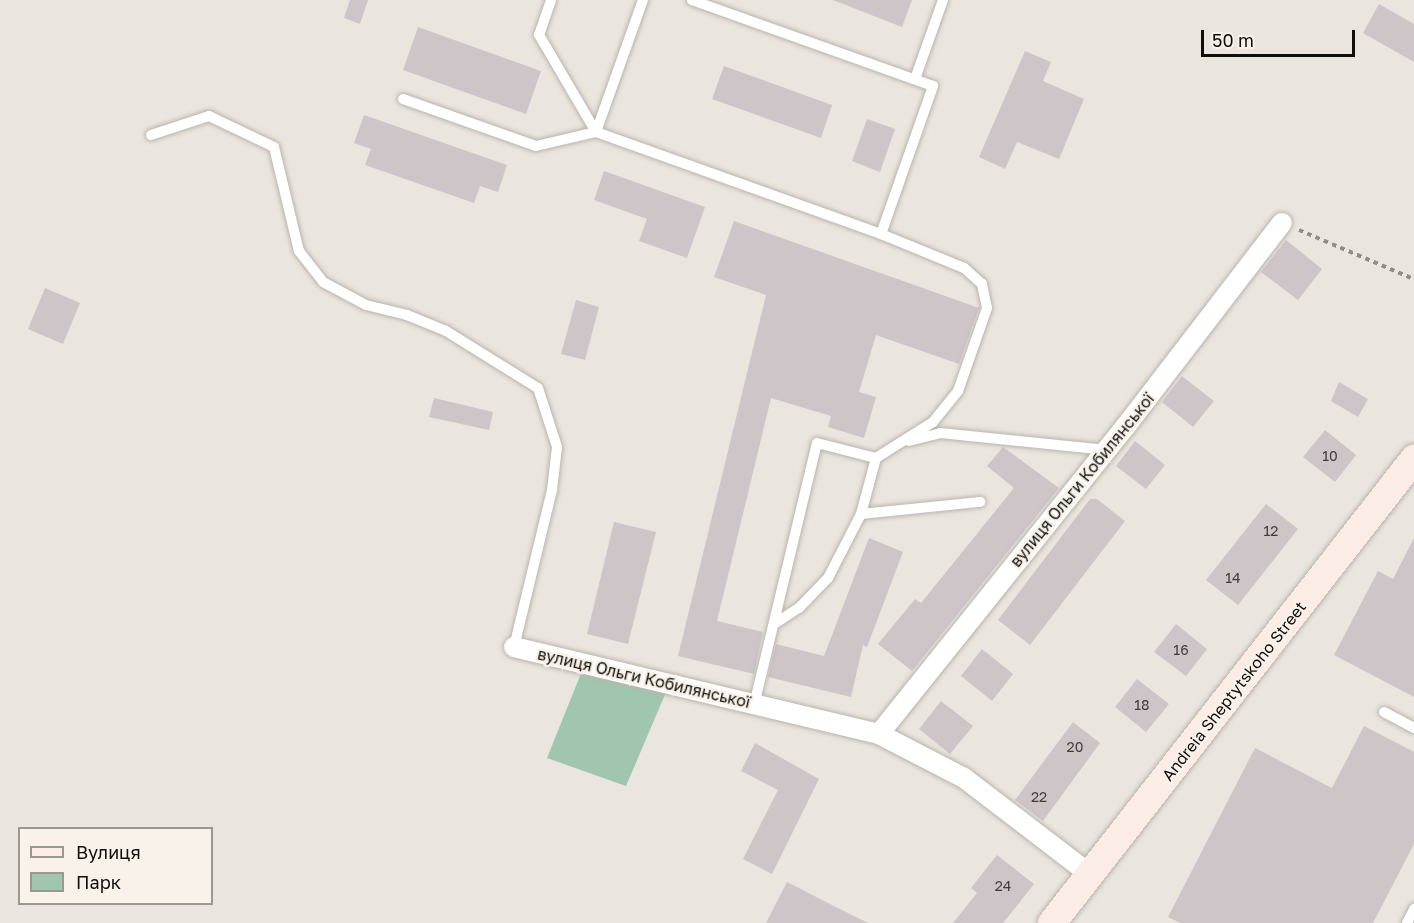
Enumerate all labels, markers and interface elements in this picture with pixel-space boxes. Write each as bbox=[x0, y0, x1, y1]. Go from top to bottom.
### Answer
scale bar bbox=[1204, 18, 1358, 56]
text: 50 m bbox=[1212, 29, 1254, 51]
street label: вулиця Ольги Кобилянської bbox=[1006, 389, 1158, 571]
house number: 10 bbox=[1322, 448, 1338, 464]
house number: 12 bbox=[1264, 523, 1278, 539]
house number: 14 bbox=[1225, 570, 1241, 586]
street label: Andreia Sheptytskoho Street bbox=[1158, 597, 1310, 785]
house number: 16 bbox=[1173, 642, 1189, 658]
street label: вулиця Ольги Кобилянської bbox=[536, 644, 752, 712]
house number: 18 bbox=[1134, 697, 1150, 713]
house number: 20 bbox=[1067, 739, 1083, 755]
house number: 22 bbox=[1031, 789, 1047, 805]
legend bbox=[18, 827, 213, 905]
text: Вулиця bbox=[76, 841, 141, 863]
text: Парк bbox=[76, 871, 121, 893]
house number: 24 bbox=[995, 878, 1011, 894]

